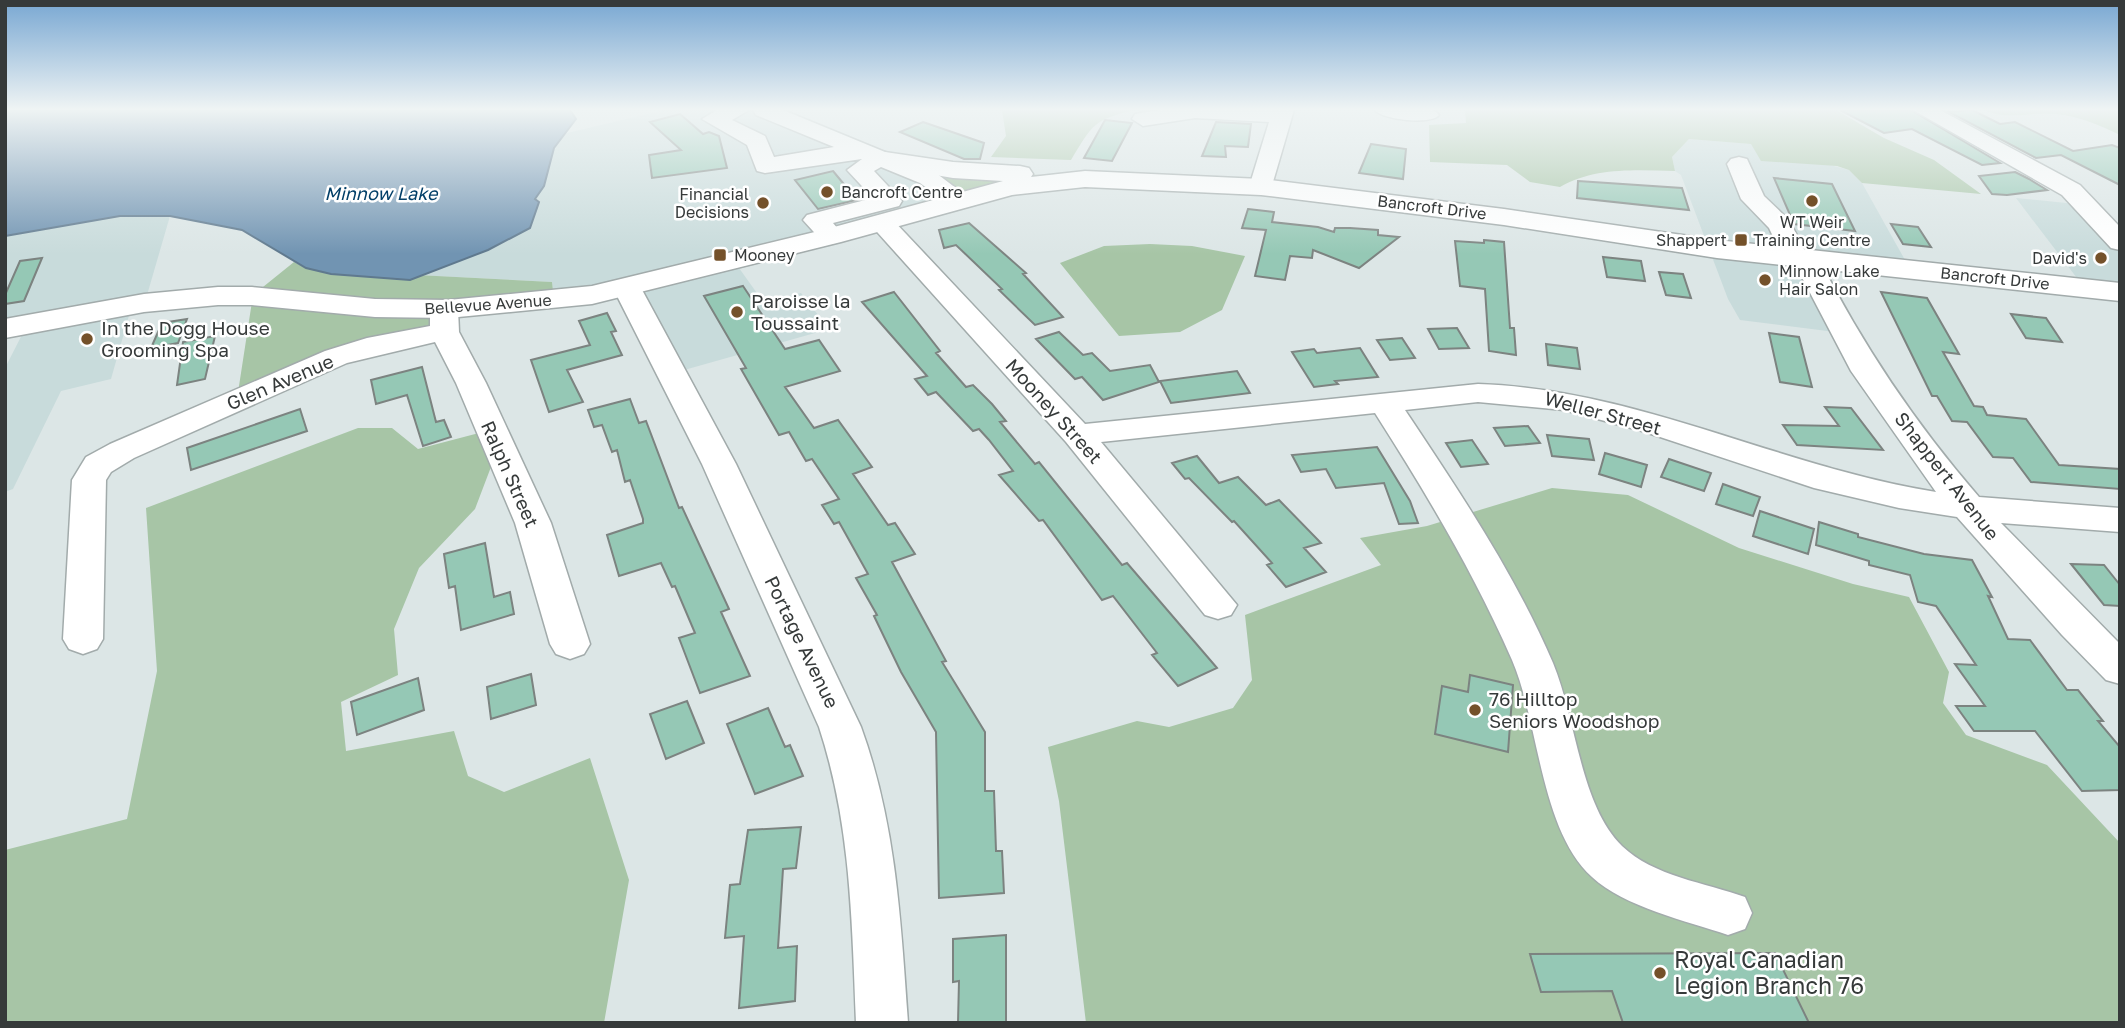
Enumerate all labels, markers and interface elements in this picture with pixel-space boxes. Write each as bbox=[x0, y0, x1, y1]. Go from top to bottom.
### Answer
water label: Minnow Lake bbox=[324, 182, 439, 204]
place label: Bancroft Centre bbox=[841, 182, 963, 202]
place label: Financial Decisions bbox=[675, 184, 749, 222]
marker: Bancroft Centre bbox=[819, 184, 835, 200]
street label: Bancroft Drive bbox=[1376, 190, 1488, 224]
marker: WT Weir Training Centre bbox=[1804, 193, 1820, 209]
marker: Financial Decisions bbox=[755, 195, 771, 211]
place label: WT Weir Training Centre bbox=[1753, 212, 1871, 250]
place label: Shappert bbox=[1656, 230, 1727, 250]
marker: Shappert bbox=[1733, 232, 1749, 248]
place label: Mooney bbox=[734, 245, 795, 265]
marker: Mooney bbox=[712, 247, 728, 263]
place label: David's bbox=[2032, 248, 2087, 268]
marker: David's bbox=[2093, 250, 2109, 266]
place label: Minnow Lake Hair Salon bbox=[1779, 261, 1879, 299]
street label: Bancroft Drive bbox=[1939, 262, 2051, 294]
marker: Minnow Lake Hair Salon bbox=[1757, 272, 1773, 288]
place label: Paroisse la Toussaint bbox=[751, 289, 850, 334]
street label: Bellevue Avenue bbox=[424, 290, 552, 318]
marker: Paroisse la Toussaint bbox=[729, 304, 745, 320]
place label: In the Dogg House Grooming Spa bbox=[101, 316, 270, 361]
marker: In the Dogg House Grooming Spa bbox=[79, 331, 95, 347]
street label: Glen Avenue bbox=[223, 349, 337, 414]
street label: Mooney Street bbox=[1001, 354, 1107, 468]
street label: Weller Street bbox=[1542, 386, 1664, 439]
street label: Shappert Avenue bbox=[1890, 407, 2005, 544]
street label: Ralph Street bbox=[477, 417, 544, 531]
street label: Portage Avenue bbox=[760, 572, 844, 712]
place label: 76 Hilltop Seniors Woodshop bbox=[1489, 687, 1659, 732]
marker: 76 Hilltop Seniors Woodshop bbox=[1467, 702, 1483, 718]
place label: Royal Canadian Legion Branch 76 bbox=[1674, 945, 1864, 999]
marker: Royal Canadian Legion Branch 76 bbox=[1652, 965, 1668, 981]

